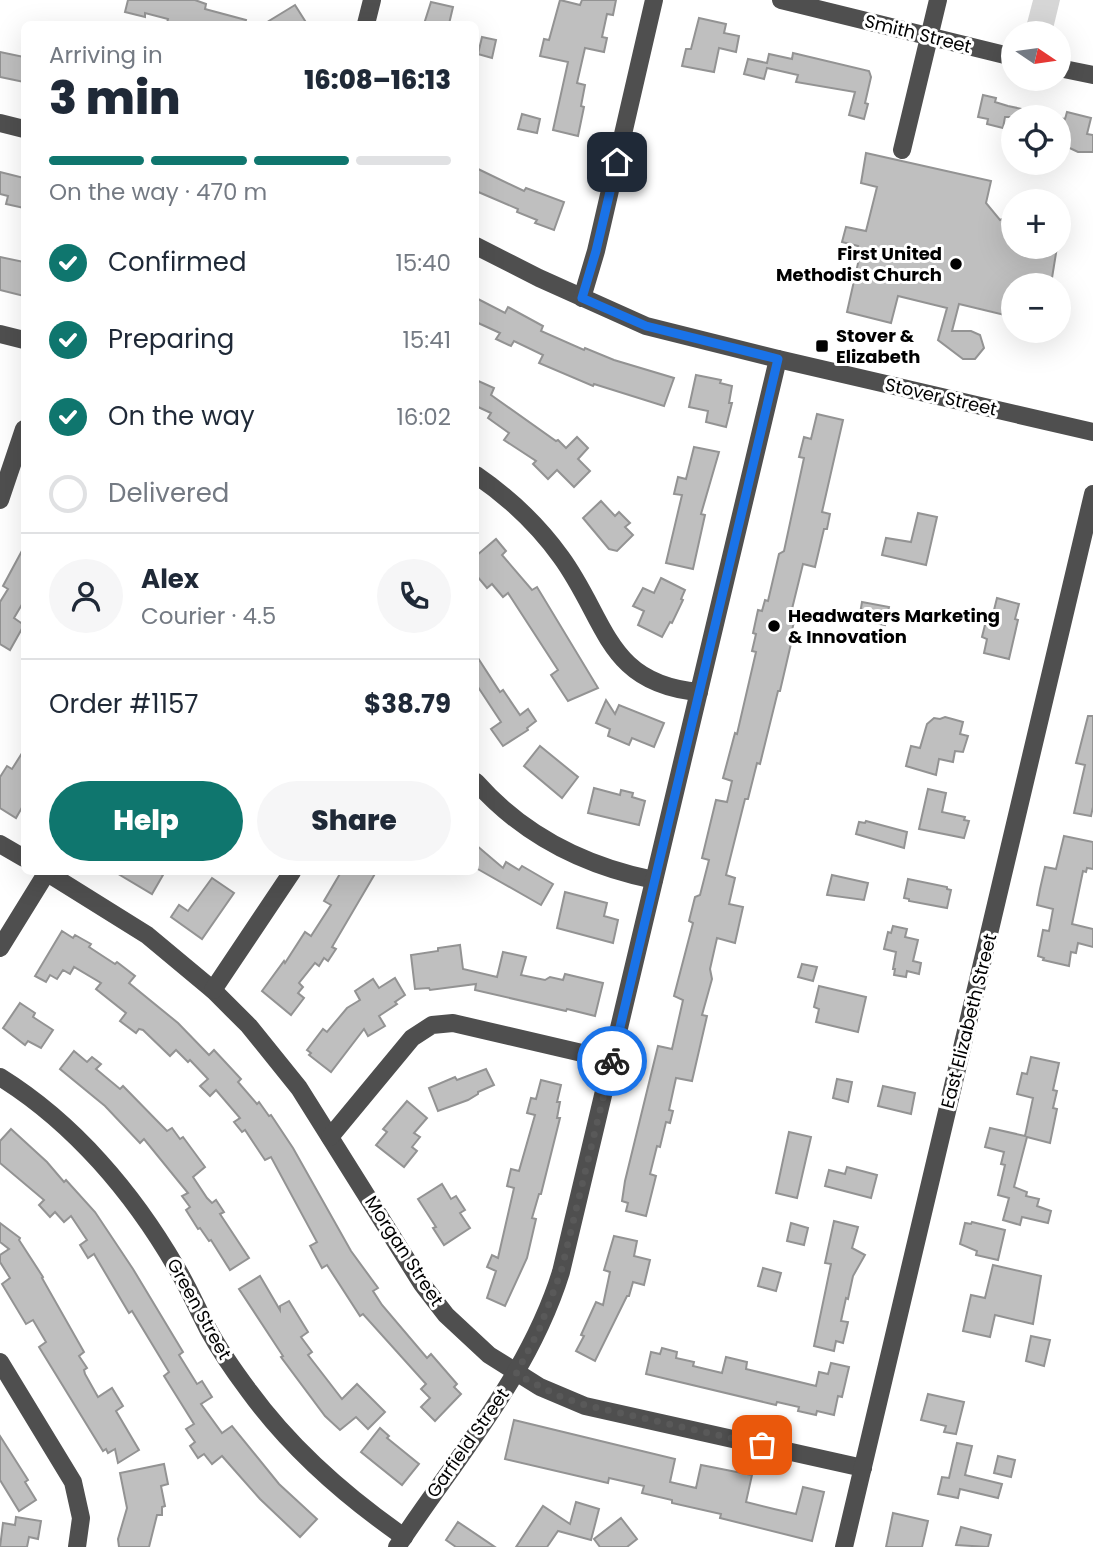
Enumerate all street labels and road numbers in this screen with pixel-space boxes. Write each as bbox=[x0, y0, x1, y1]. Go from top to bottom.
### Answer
street label: Smith Street bbox=[862, 8, 974, 59]
street label: Stover Street bbox=[883, 371, 1000, 422]
street label: East Elizabeth Street bbox=[935, 931, 1002, 1111]
street label: Morgan Street bbox=[359, 1191, 450, 1311]
street label: Green Street bbox=[161, 1254, 238, 1364]
street label: Garfield Street bbox=[420, 1383, 515, 1503]

